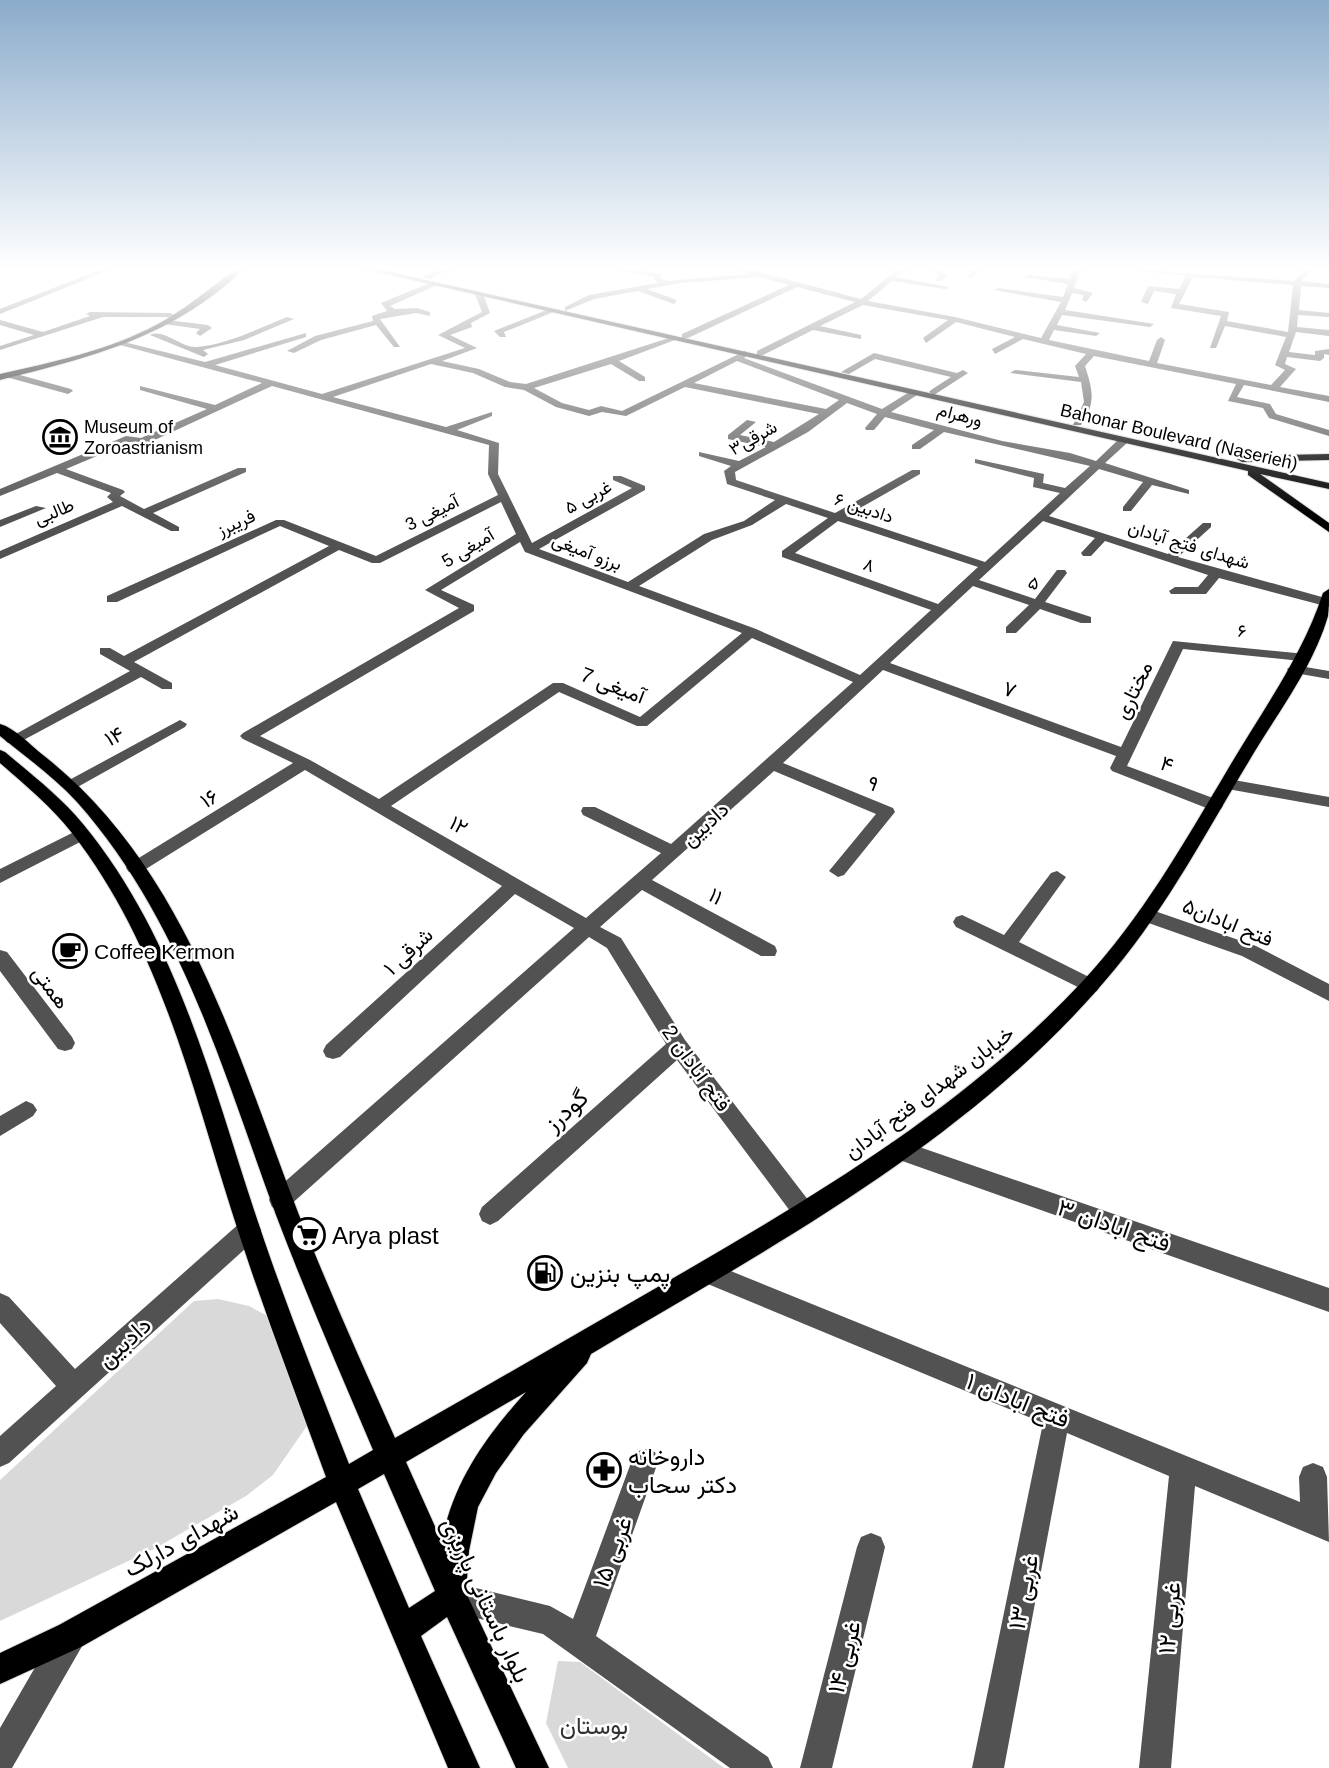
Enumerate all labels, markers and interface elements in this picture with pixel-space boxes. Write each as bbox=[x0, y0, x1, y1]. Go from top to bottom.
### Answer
street label: ورهرام bbox=[935, 399, 985, 433]
street label: Bahonar Boulevard (Naserieh) bbox=[1058, 400, 1300, 474]
place label: Museum of Zoroastrianism bbox=[84, 417, 203, 458]
street label: شرقی۳ bbox=[726, 417, 781, 460]
museum icon: Museum of Zoroastrianism bbox=[41, 418, 79, 456]
street label: ۵ غربی bbox=[561, 476, 615, 519]
street label: دادبین ۶ bbox=[832, 489, 896, 528]
street label: آمیغی 3 bbox=[402, 490, 464, 536]
street label: طالبی bbox=[31, 495, 77, 530]
street label: فریبرز bbox=[213, 506, 259, 542]
street label: شهدای فتح آبادان bbox=[1125, 517, 1252, 575]
street label: آمیغی 5 bbox=[438, 524, 500, 572]
street label: برزو آمیغی bbox=[549, 530, 625, 575]
street label: ۸ bbox=[861, 554, 877, 576]
street label: ۵ bbox=[1026, 572, 1042, 594]
street label: ۶ bbox=[1237, 621, 1248, 641]
street label: مختاری bbox=[1109, 658, 1159, 723]
street label: آمیغی 7 bbox=[577, 662, 650, 709]
street label: ۷ bbox=[1000, 676, 1020, 702]
street label: ۱۴ bbox=[101, 722, 127, 750]
street label: ۴ bbox=[1157, 751, 1177, 777]
street label: ۹ bbox=[864, 770, 882, 796]
street label: ۱۶ bbox=[196, 784, 222, 812]
street label: دادبین bbox=[677, 797, 734, 852]
street label: ۱۲ bbox=[446, 811, 472, 839]
street label: ۱۱ bbox=[705, 883, 727, 909]
street label: فتح ابادان۵ bbox=[1178, 893, 1277, 953]
street label: ۱ شرقی bbox=[379, 923, 439, 981]
cafe icon: Coffee Kermon bbox=[51, 932, 89, 970]
place label: Coffee Kermon bbox=[94, 940, 235, 963]
street label: همتی bbox=[27, 961, 75, 1014]
street label: فتح آبادان 2 bbox=[656, 1021, 736, 1117]
street label: خیابان شهدای فتح آبادان bbox=[840, 1021, 1020, 1165]
street label: گودرز bbox=[538, 1084, 595, 1139]
street label: فتح ابادان ۳ bbox=[1053, 1193, 1174, 1261]
supermarket icon: Arya plast bbox=[289, 1216, 327, 1254]
place label: Arya plast bbox=[332, 1222, 439, 1249]
fuel station icon: پمپ بنزین bbox=[526, 1254, 564, 1292]
place label: پمپ بنزین bbox=[570, 1260, 670, 1290]
street label: دادبین bbox=[92, 1311, 157, 1374]
street label: فتح ابادان ۱ bbox=[961, 1367, 1073, 1437]
place label: داروخانه دکتر سحاب bbox=[628, 1443, 737, 1500]
pharmacy icon: داروخانه دکتر سحاب bbox=[585, 1451, 623, 1489]
street label: شهدای دارلک bbox=[119, 1498, 244, 1584]
street label: بلوار باستانی پاریزی bbox=[433, 1513, 536, 1688]
street label: غربی ۱۵ bbox=[587, 1513, 639, 1592]
street label: غربی ۱۳ bbox=[1003, 1552, 1045, 1632]
street label: غربی ۱۲ bbox=[1152, 1581, 1188, 1655]
street label: غربی ۱۴ bbox=[822, 1618, 868, 1696]
park label: بوستان bbox=[560, 1712, 628, 1741]

